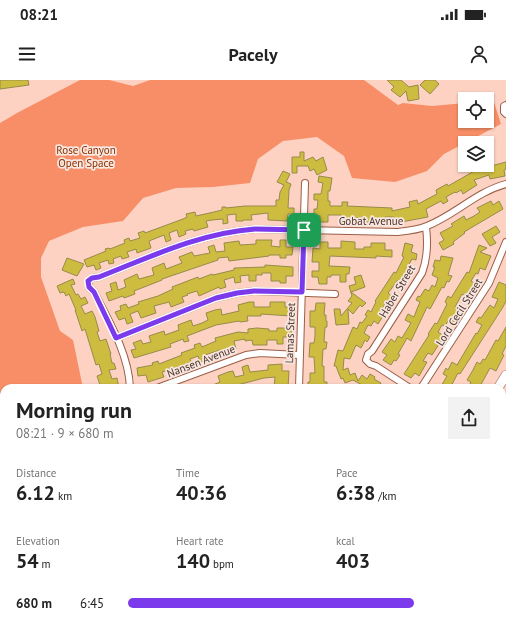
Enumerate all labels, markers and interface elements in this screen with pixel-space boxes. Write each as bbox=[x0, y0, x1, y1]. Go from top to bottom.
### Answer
text: 08:21 bbox=[20, 5, 58, 24]
icon: menu bbox=[16, 43, 38, 65]
text: Pacely bbox=[228, 43, 278, 66]
icon: person bbox=[468, 43, 490, 65]
map controls bbox=[458, 92, 494, 172]
button: locate bbox=[458, 92, 494, 128]
button: layers bbox=[458, 136, 494, 172]
park label: Rose Canyon Open Space bbox=[56, 143, 116, 170]
pin bbox=[287, 213, 321, 247]
street label: Gobat Avenue bbox=[339, 214, 404, 228]
icon: arrive bbox=[293, 219, 315, 241]
street label: Haber Street bbox=[376, 262, 418, 320]
street label: Lord Cecil Street bbox=[433, 275, 485, 348]
street label: Lamas Street bbox=[282, 302, 298, 364]
street label: Nansen Avenue bbox=[165, 341, 238, 380]
text: Morning run bbox=[16, 396, 132, 424]
button: share bbox=[448, 397, 490, 439]
text: 08:21 · 9 × 680 m bbox=[16, 425, 113, 442]
text: Distance bbox=[16, 466, 56, 480]
text: Time bbox=[176, 466, 200, 480]
text: Pace bbox=[336, 466, 358, 480]
text: 6.12 bbox=[16, 480, 55, 506]
text: 40:36 bbox=[176, 480, 227, 506]
text: 6:38 bbox=[336, 480, 375, 506]
text: km bbox=[55, 489, 72, 503]
text: /km bbox=[375, 489, 396, 503]
text: Elevation bbox=[16, 534, 60, 548]
text: Heart rate bbox=[176, 534, 224, 548]
text: kcal bbox=[336, 534, 355, 548]
text: 54 bbox=[16, 548, 39, 574]
text: 140 bbox=[176, 548, 210, 574]
text: 403 bbox=[336, 548, 370, 574]
text: m bbox=[39, 557, 51, 571]
text: bpm bbox=[210, 557, 234, 571]
text: 680 m bbox=[16, 595, 52, 612]
text: 6:45 bbox=[80, 595, 104, 612]

